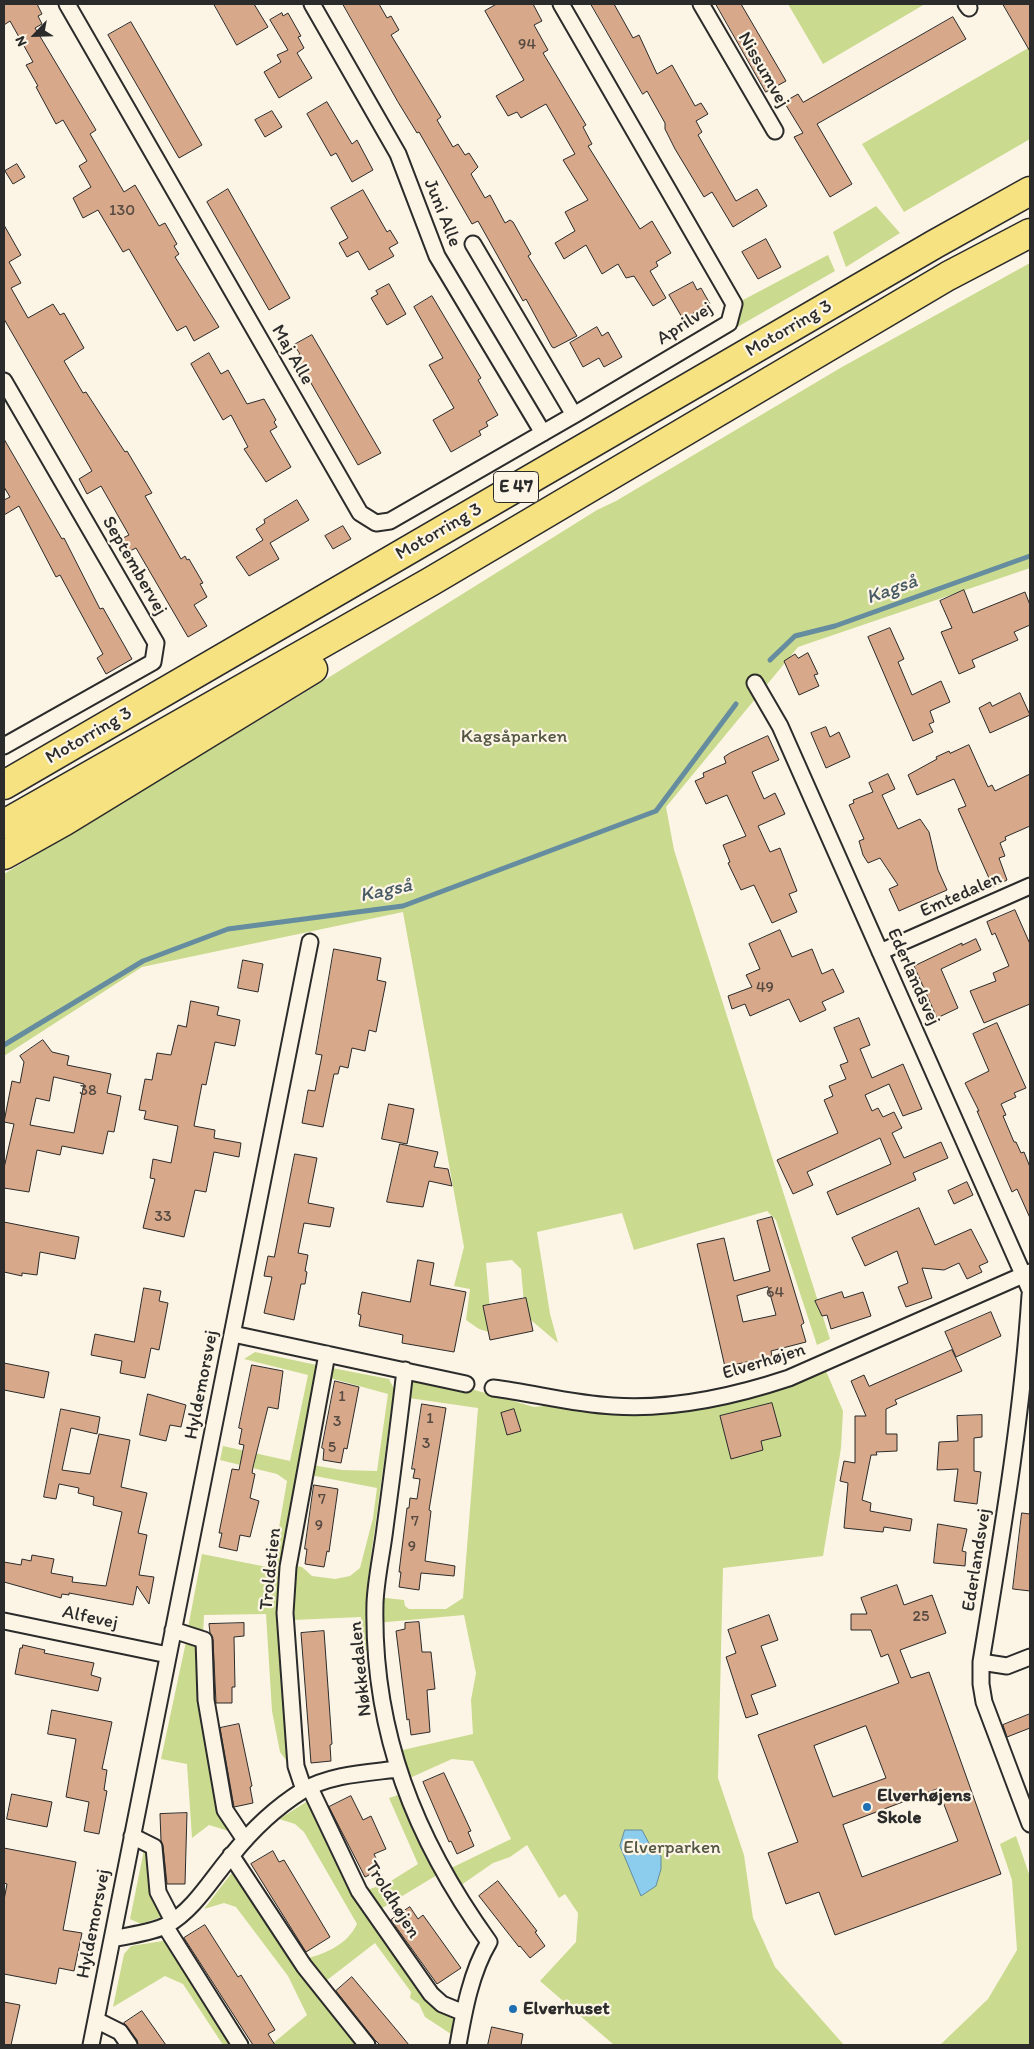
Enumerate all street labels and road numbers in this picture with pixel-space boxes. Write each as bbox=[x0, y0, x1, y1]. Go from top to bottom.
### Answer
street label: Nissumvej bbox=[732, 28, 794, 112]
street label: Juni Alle bbox=[418, 176, 466, 250]
street label: Motorring 3 bbox=[742, 295, 836, 363]
street label: Aprilvej bbox=[653, 298, 717, 350]
street label: Maj Alle bbox=[266, 321, 318, 389]
road number: E 47 bbox=[494, 472, 538, 502]
street label: Motorring 3 bbox=[392, 498, 486, 566]
street label: Septembervej bbox=[96, 512, 172, 620]
street label: Motorring 3 bbox=[42, 702, 136, 770]
street label: Emtedalen bbox=[917, 867, 1005, 923]
street label: Ederlandsvej bbox=[881, 925, 945, 1029]
street label: Hyldemorsvej bbox=[180, 1328, 224, 1442]
street label: Elverhøjen bbox=[720, 1339, 808, 1385]
street label: Ederlandsvej bbox=[958, 1507, 996, 1613]
street label: Troldstien bbox=[255, 1527, 287, 1611]
street label: Alfevej bbox=[60, 1601, 120, 1635]
street label: Nøkkedalen bbox=[345, 1620, 377, 1718]
street label: Troldhøjen bbox=[359, 1857, 425, 1943]
street label: Hyldemorsvej bbox=[72, 1867, 116, 1981]

